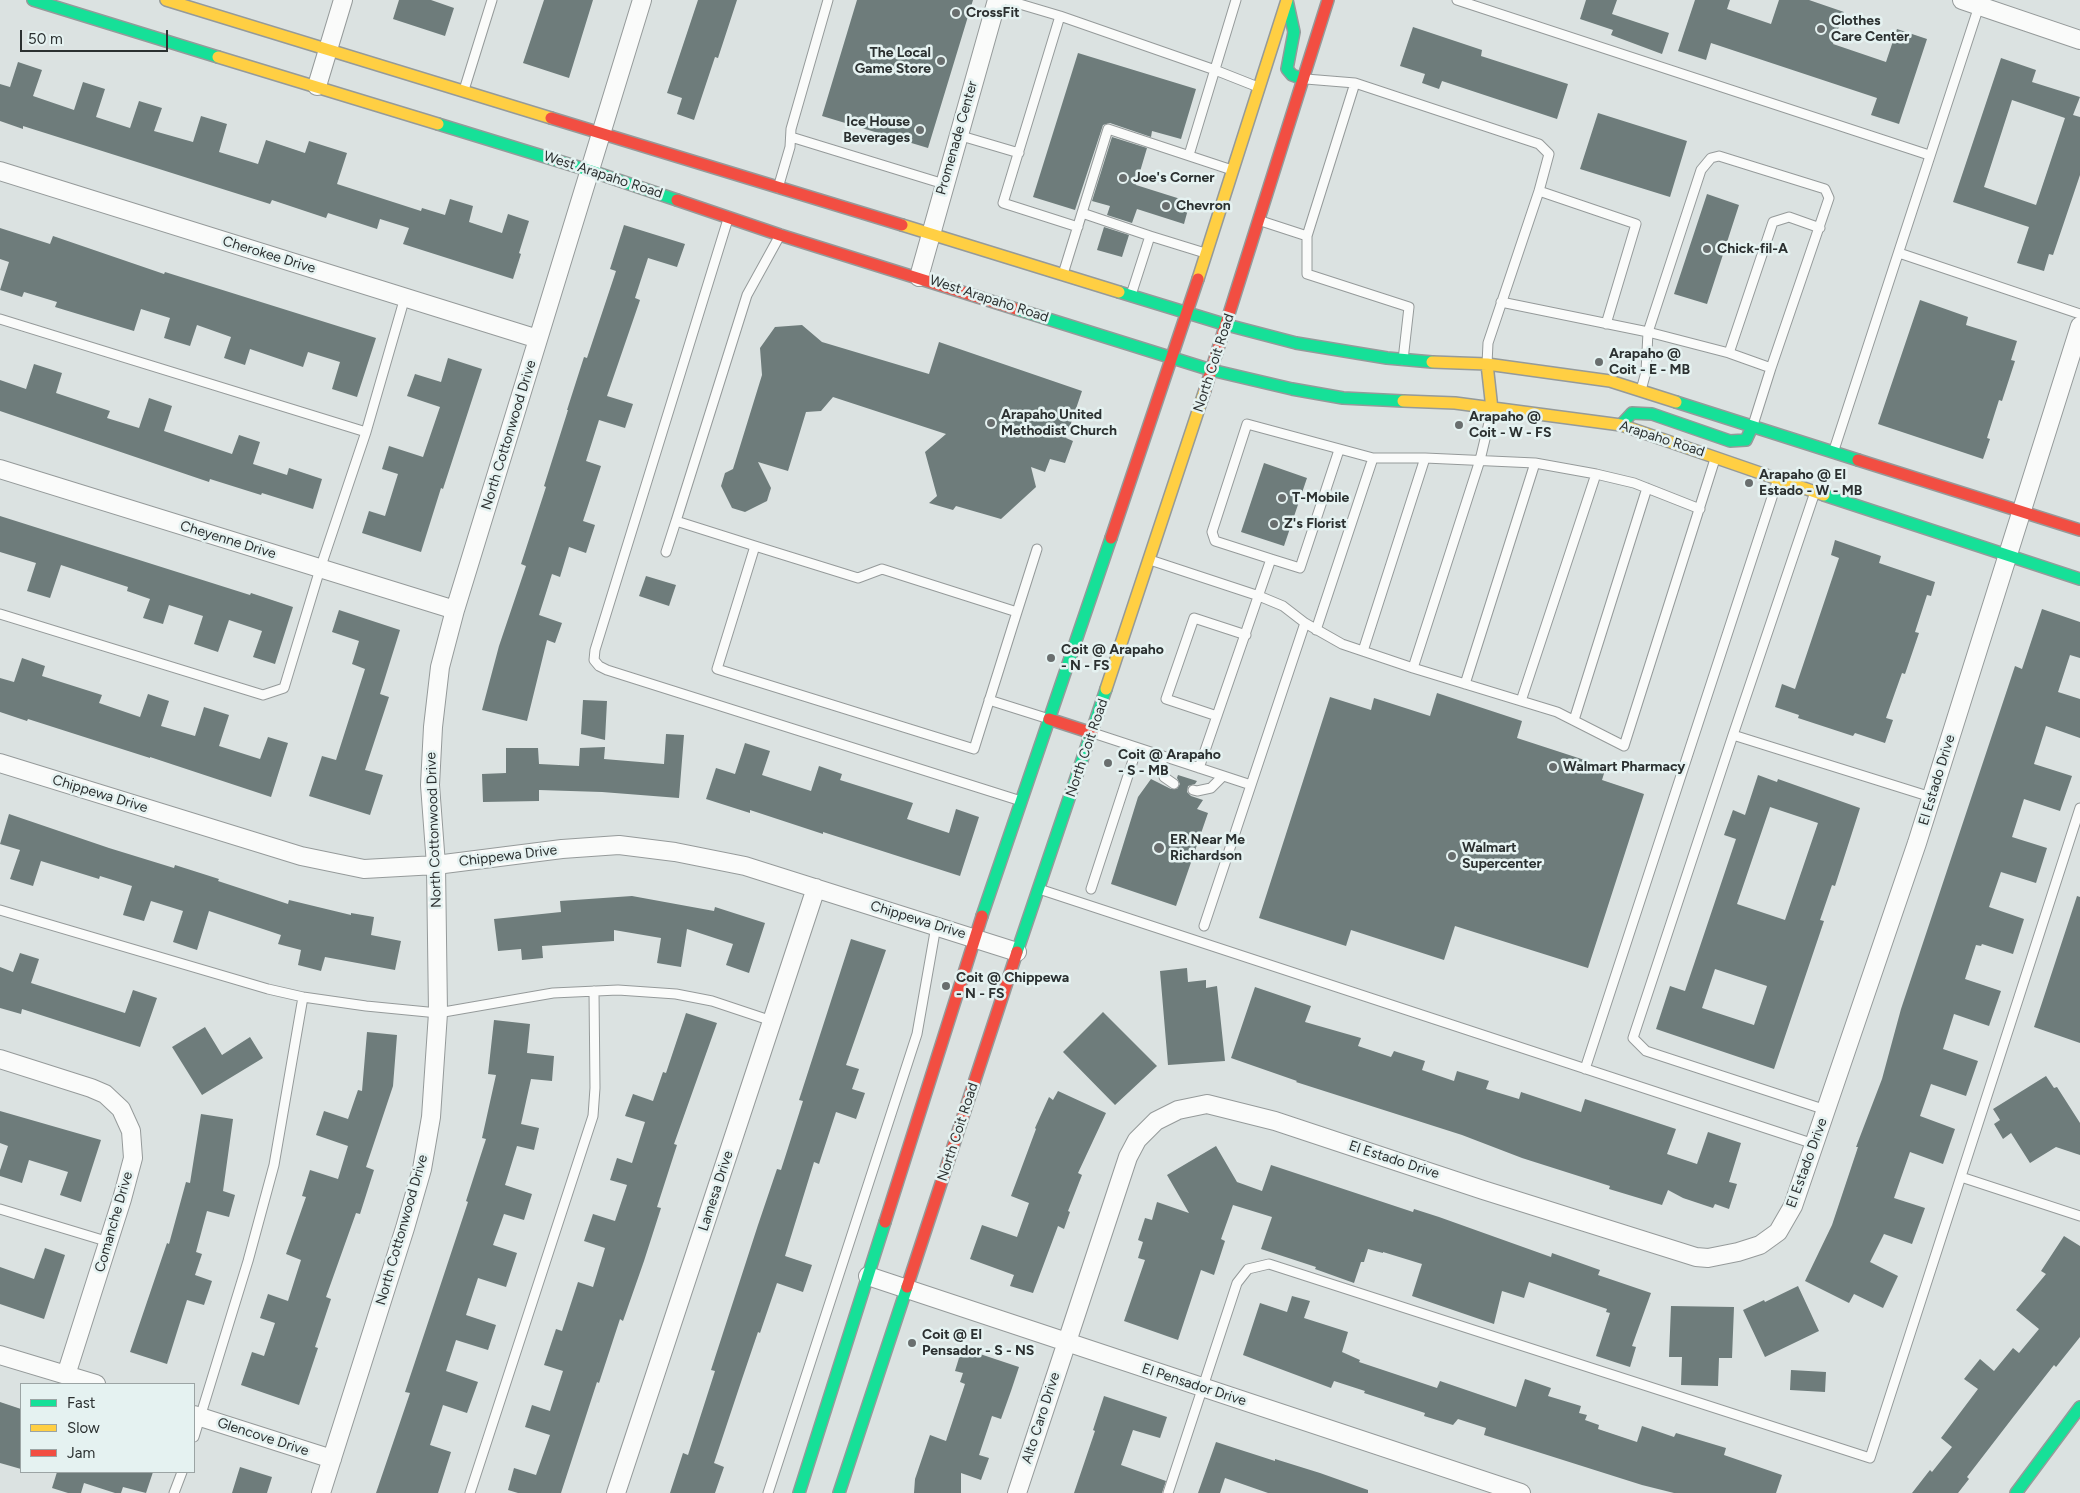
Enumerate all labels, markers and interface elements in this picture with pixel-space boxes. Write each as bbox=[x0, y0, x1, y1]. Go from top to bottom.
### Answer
place label: CrossFit bbox=[966, 5, 1020, 21]
marker: CrossFit bbox=[950, 7, 962, 19]
place label: Clothes Care Center bbox=[1831, 13, 1909, 46]
scale bar bbox=[22, 20, 170, 52]
marker: Clothes Care Center bbox=[1815, 23, 1827, 35]
text: 50 m bbox=[28, 30, 63, 48]
place label: The Local Game Store bbox=[855, 45, 931, 78]
marker: The Local Game Store bbox=[935, 55, 947, 67]
street label: Promenade Center bbox=[933, 79, 981, 197]
place label: Ice House Beverages bbox=[843, 114, 910, 146]
marker: Ice House Beverages bbox=[914, 124, 926, 136]
street label: West Arapaho Road bbox=[541, 148, 665, 202]
place label: Joe's Corner bbox=[1133, 170, 1215, 186]
marker: Joe's Corner bbox=[1117, 172, 1129, 184]
place label: Chevron bbox=[1176, 198, 1231, 214]
marker: Chevron bbox=[1160, 200, 1172, 212]
street label: Cherokee Drive bbox=[221, 233, 317, 277]
place label: Chick-fil-A bbox=[1717, 241, 1788, 257]
marker: Chick-fil-A bbox=[1701, 243, 1713, 255]
street label: West Arapaho Road bbox=[927, 272, 1051, 326]
street label: North Coit Road bbox=[1190, 312, 1238, 414]
place label: Arapaho @ Coit - E - MB bbox=[1609, 346, 1690, 378]
marker: Arapaho @ Coit - E - MB bbox=[1593, 356, 1605, 368]
street label: North Cottonwood Drive bbox=[478, 358, 540, 512]
place label: Arapaho United Methodist Church bbox=[1001, 407, 1117, 440]
place label: Arapaho @ Coit - W - FS bbox=[1469, 409, 1551, 442]
marker: Arapaho United Methodist Church bbox=[985, 417, 997, 429]
street label: Arapaho Road bbox=[1617, 417, 1707, 461]
marker: Arapaho @ Coit - W - FS bbox=[1453, 419, 1465, 431]
place label: Arapaho @ El Estado - W - MB bbox=[1759, 467, 1862, 500]
marker: Arapaho @ El Estado - W - MB bbox=[1743, 477, 1755, 489]
place label: T-Mobile bbox=[1292, 490, 1349, 506]
marker: T-Mobile bbox=[1276, 492, 1288, 504]
place label: Z's Florist bbox=[1284, 516, 1347, 532]
street label: Cheyenne Drive bbox=[178, 517, 278, 563]
marker: Z's Florist bbox=[1268, 518, 1280, 530]
place label: Coit @ Arapaho - N - FS bbox=[1061, 642, 1164, 674]
marker: Coit @ Arapaho - N - FS bbox=[1045, 652, 1057, 664]
street label: North Coit Road bbox=[1062, 697, 1112, 799]
street label: El Estado Drive bbox=[1915, 733, 1959, 827]
place label: Coit @ Arapaho - S - MB bbox=[1118, 747, 1221, 780]
street label: North Cottonwood Drive bbox=[423, 752, 445, 908]
marker: Coit @ Arapaho - S - MB bbox=[1102, 757, 1114, 769]
place label: Walmart Pharmacy bbox=[1563, 759, 1685, 775]
marker: Walmart Pharmacy bbox=[1547, 761, 1559, 773]
street label: Chippewa Drive bbox=[50, 772, 150, 816]
place label: ER Near Me Richardson bbox=[1170, 832, 1245, 864]
place label: Walmart Supercenter bbox=[1462, 840, 1542, 872]
marker: ER Near Me Richardson bbox=[1152, 841, 1166, 855]
street label: Chippewa Drive bbox=[458, 842, 558, 870]
marker: Walmart Supercenter bbox=[1446, 850, 1458, 862]
street label: Chippewa Drive bbox=[868, 898, 968, 942]
place label: Coit @ Chippewa - N - FS bbox=[956, 970, 1069, 1002]
marker: Coit @ Chippewa - N - FS bbox=[940, 980, 952, 992]
street label: North Coit Road bbox=[934, 1081, 982, 1183]
street label: El Estado Drive bbox=[1783, 1116, 1831, 1210]
street label: El Estado Drive bbox=[1347, 1137, 1441, 1183]
street label: Lamesa Drive bbox=[695, 1149, 737, 1233]
street label: North Cottonwood Drive bbox=[372, 1153, 432, 1307]
street label: Comanche Drive bbox=[92, 1170, 136, 1274]
place label: Coit @ El Pensador - S - NS bbox=[922, 1327, 1034, 1360]
marker: Coit @ El Pensador - S - NS bbox=[906, 1337, 918, 1349]
street label: El Pensador Drive bbox=[1140, 1360, 1248, 1410]
street label: Alto Caro Drive bbox=[1018, 1370, 1064, 1466]
legend bbox=[20, 1383, 195, 1473]
text: Fast bbox=[67, 1394, 95, 1412]
street label: Glencove Drive bbox=[215, 1414, 311, 1460]
text: Slow bbox=[67, 1419, 100, 1437]
text: Jam bbox=[67, 1444, 95, 1462]

